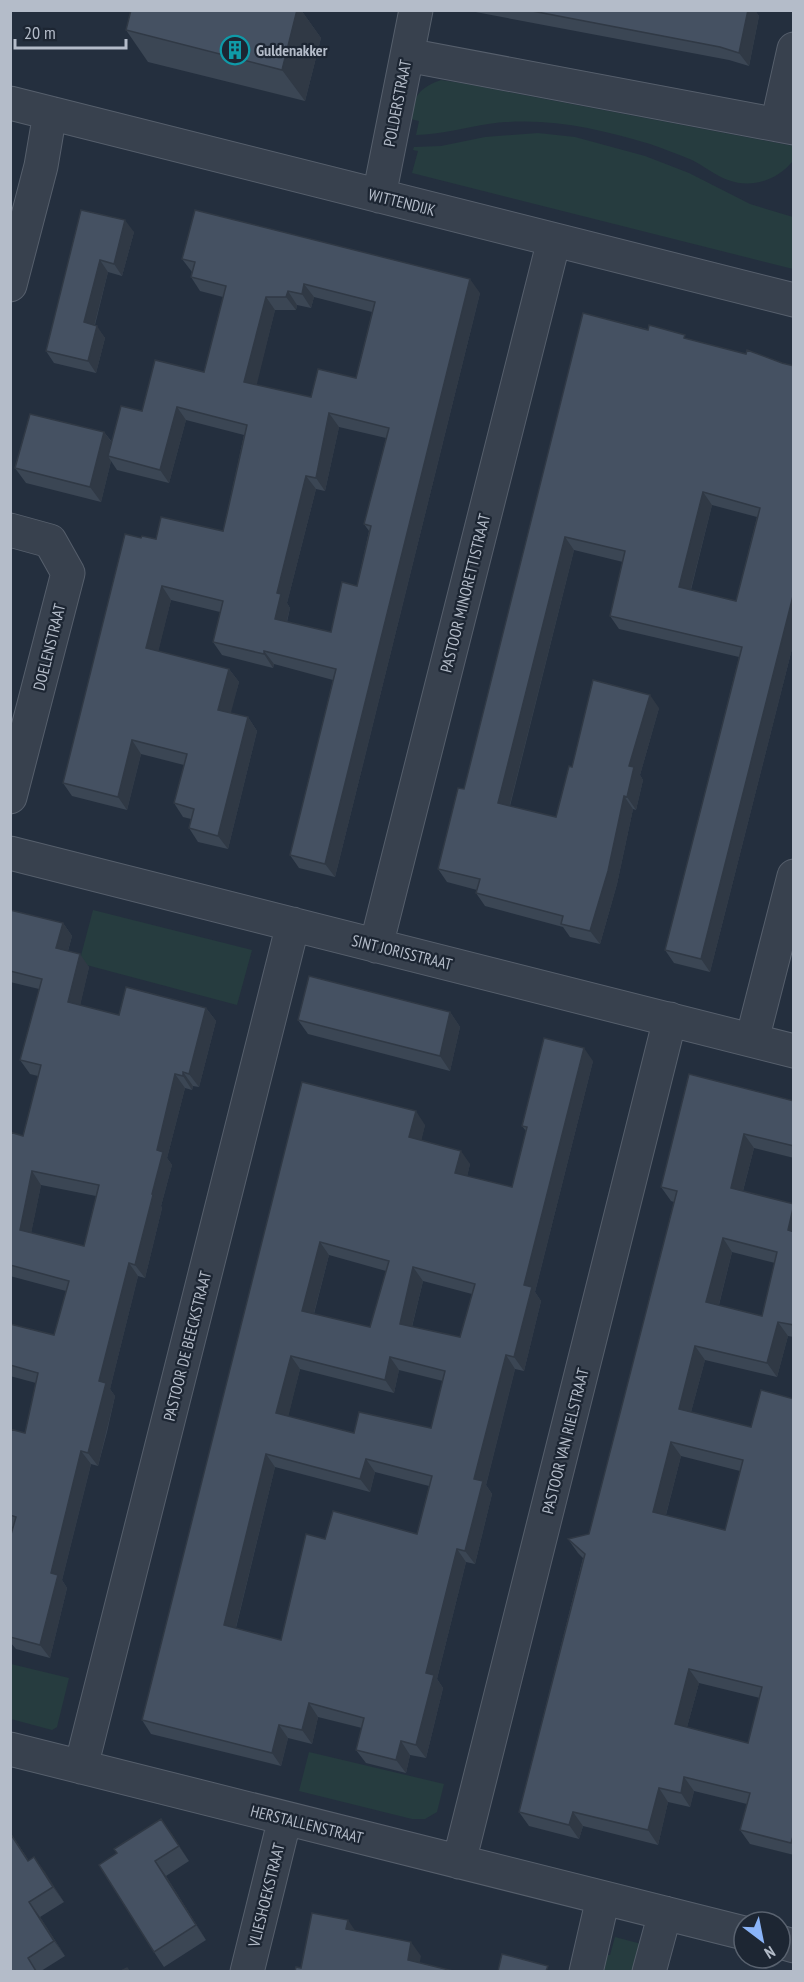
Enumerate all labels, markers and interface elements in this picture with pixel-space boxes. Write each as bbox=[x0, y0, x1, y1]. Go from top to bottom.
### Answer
scale bar bbox=[15, 12, 126, 50]
text: 20 m bbox=[24, 21, 56, 44]
building icon: Guldenakker bbox=[219, 34, 251, 66]
place label: Guldenakker bbox=[256, 40, 328, 60]
street label: POLDERSTRAAT bbox=[379, 58, 415, 148]
street label: WITTENDIJK bbox=[366, 184, 438, 220]
street label: PASTOOR MINORETTISTRAAT bbox=[436, 512, 494, 674]
street label: DOELENSTRAAT bbox=[29, 601, 69, 693]
street label: SINT JORISSTRAAT bbox=[350, 930, 454, 974]
street label: PASTOOR DE BEECKSTRAAT bbox=[159, 1269, 215, 1423]
street label: PASTOOR VAN RIELSTRAAT bbox=[537, 1366, 593, 1516]
street label: HERSTALLENSTRAAT bbox=[249, 1800, 365, 1848]
street label: VLIESHOEKSTRAAT bbox=[243, 1841, 289, 1950]
north arrow bbox=[732, 1910, 792, 1970]
text: N bbox=[761, 1942, 779, 1963]

